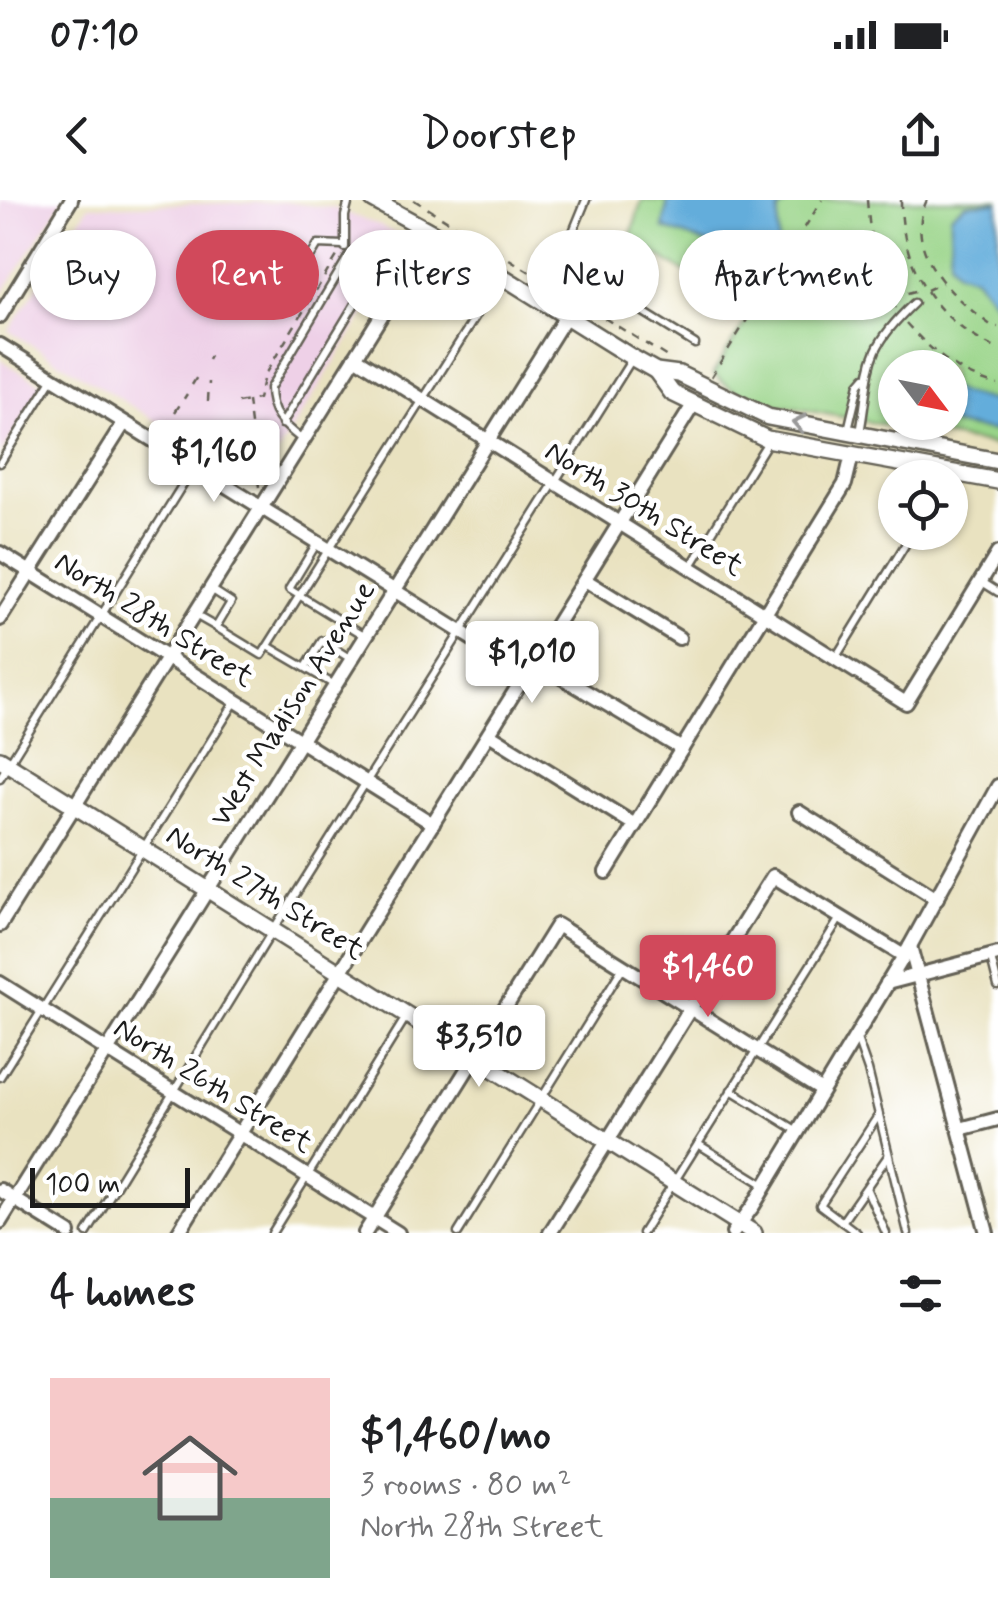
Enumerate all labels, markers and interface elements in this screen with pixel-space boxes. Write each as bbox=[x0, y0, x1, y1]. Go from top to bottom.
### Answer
text: 07:10 bbox=[50, 11, 139, 60]
text: Doorstep bbox=[420, 106, 578, 165]
icon: back bbox=[50, 108, 105, 163]
icon: share bbox=[893, 108, 948, 163]
chip: Buy bbox=[30, 230, 156, 320]
chip: Rent bbox=[176, 230, 319, 320]
chip: Filters bbox=[339, 230, 507, 320]
chip: New bbox=[527, 230, 659, 320]
chip: Apartment bbox=[679, 230, 908, 320]
north arrow bbox=[878, 350, 968, 440]
map controls bbox=[878, 350, 968, 550]
one-way arrow bbox=[791, 413, 807, 434]
pin: $1,160 bbox=[133, 420, 295, 505]
text: $1,160 bbox=[171, 431, 257, 473]
street label: North 30th Street bbox=[537, 432, 751, 586]
button: locate bbox=[878, 460, 968, 550]
street label: North 28th Street bbox=[47, 543, 261, 697]
street label: West Madison Avenue bbox=[201, 574, 385, 834]
pin: $1,010 bbox=[451, 621, 613, 706]
text: $1,010 bbox=[488, 632, 576, 674]
street label: North 27th Street bbox=[159, 816, 372, 970]
pin: $1,460 bbox=[627, 935, 789, 1020]
text: $1,460 bbox=[662, 946, 754, 988]
pin: $3,510 bbox=[398, 1005, 560, 1090]
street label: North 26th Street bbox=[106, 1009, 320, 1163]
text: $3,510 bbox=[435, 1016, 523, 1058]
scale bar bbox=[30, 1163, 190, 1208]
text: 100 m bbox=[45, 1167, 120, 1204]
text: 4 homes bbox=[50, 1266, 196, 1321]
icon: filters bbox=[893, 1266, 948, 1321]
text: $1,460/mo bbox=[360, 1409, 551, 1464]
icon: home bbox=[130, 1418, 250, 1538]
text: 3 rooms · 80 m² bbox=[360, 1464, 571, 1506]
text: North 28th Street bbox=[360, 1506, 603, 1548]

